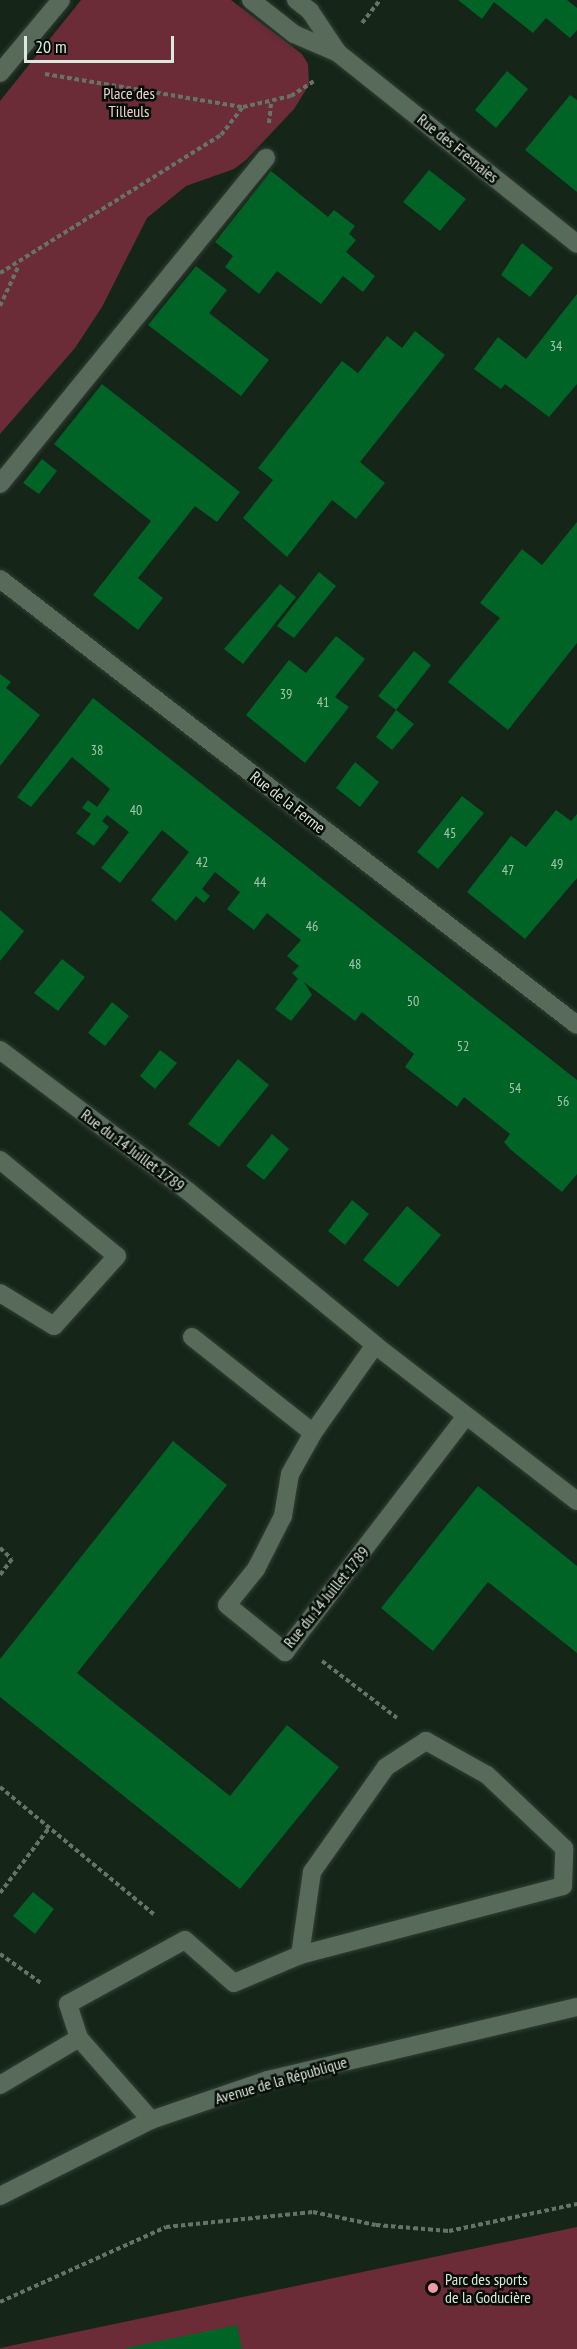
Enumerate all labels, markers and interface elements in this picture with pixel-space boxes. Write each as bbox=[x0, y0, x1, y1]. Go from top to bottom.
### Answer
scale bar bbox=[27, 24, 177, 62]
text: 20 m bbox=[35, 35, 67, 58]
park label: Place des Tilleuls bbox=[103, 83, 155, 121]
street label: Rue des Fresnaies bbox=[414, 109, 502, 187]
house number: 34 bbox=[550, 338, 562, 354]
house number: 39 bbox=[280, 686, 292, 702]
house number: 41 bbox=[317, 694, 329, 710]
house number: 38 bbox=[91, 742, 103, 758]
street label: Rue de la Ferme bbox=[247, 767, 329, 837]
house number: 40 bbox=[130, 802, 142, 818]
house number: 45 bbox=[444, 825, 456, 841]
house number: 42 bbox=[196, 854, 208, 870]
house number: 49 bbox=[551, 856, 563, 872]
house number: 47 bbox=[502, 862, 514, 878]
house number: 44 bbox=[254, 874, 266, 890]
house number: 46 bbox=[306, 918, 318, 934]
house number: 48 bbox=[349, 956, 361, 972]
house number: 50 bbox=[407, 993, 419, 1009]
house number: 52 bbox=[457, 1038, 469, 1054]
house number: 54 bbox=[509, 1080, 521, 1096]
house number: 56 bbox=[557, 1093, 569, 1109]
street label: Rue du 14 Juillet 1789 bbox=[77, 1105, 189, 1195]
street label: Rue du 14 Juillet 1789 bbox=[279, 1543, 373, 1651]
street label: Avenue de la République bbox=[213, 2052, 349, 2108]
place label: Parc des sports de la Goducière bbox=[445, 2269, 531, 2307]
marker: Parc des sports de la Goducière bbox=[426, 2281, 440, 2295]

